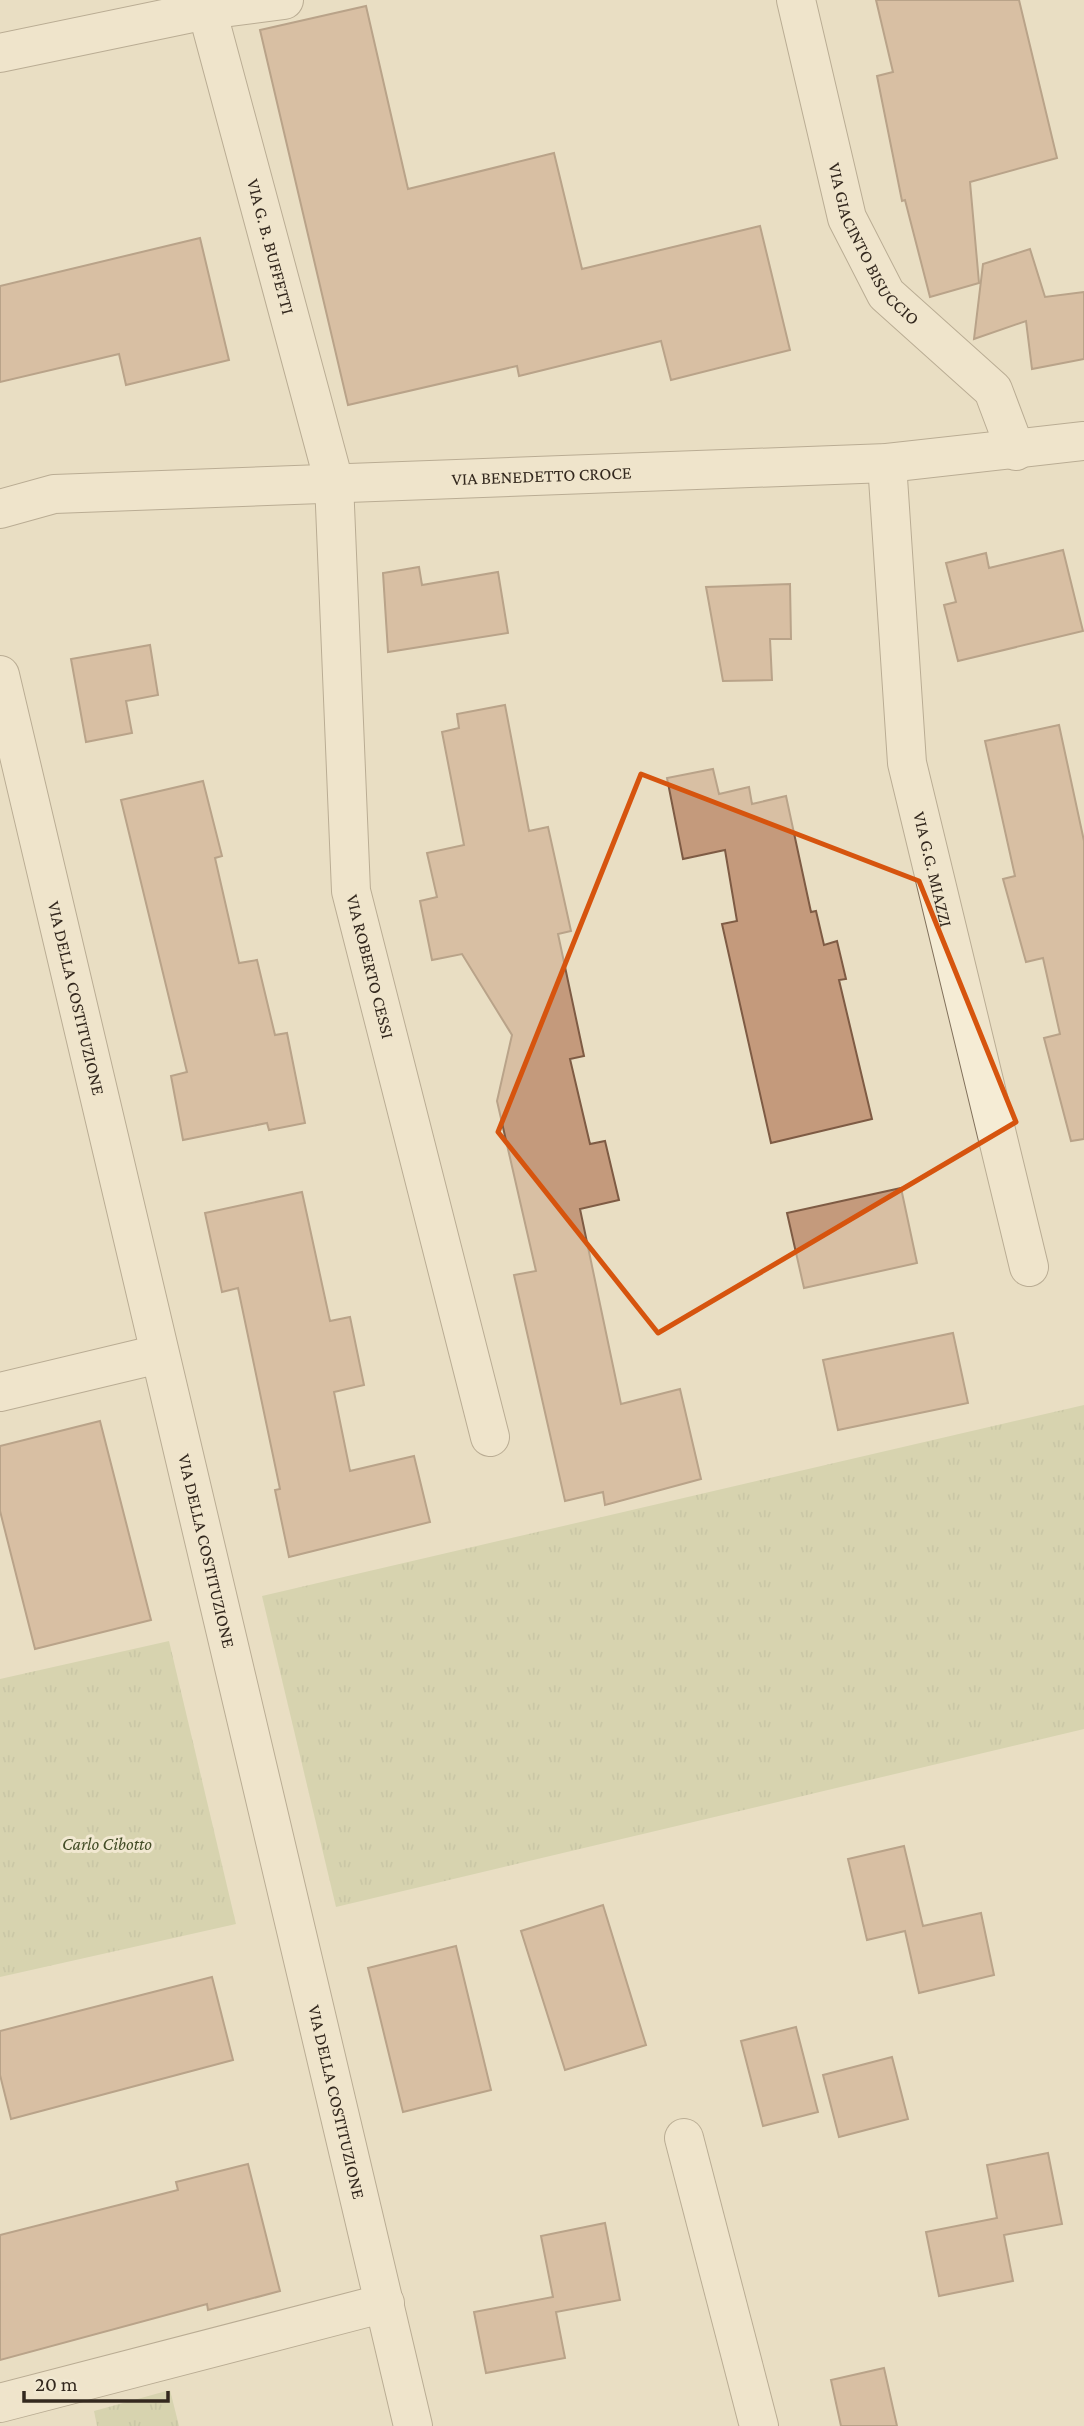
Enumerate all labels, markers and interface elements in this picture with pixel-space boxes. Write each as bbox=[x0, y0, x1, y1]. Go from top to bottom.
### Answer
street label: VIA GIACINTO BISUCCIO bbox=[824, 161, 923, 329]
street label: VIA G. B. BUFFETTI bbox=[243, 177, 298, 317]
street label: VIA BENEDETTO CROCE bbox=[451, 463, 632, 489]
street label: VIA G.G. MIAZZI bbox=[909, 810, 956, 929]
street label: VIA ROBERTO CESSI bbox=[342, 892, 398, 1041]
street label: VIA DELLA COSTITUZIONE bbox=[44, 899, 109, 1097]
street label: VIA DELLA COSTITUZIONE bbox=[174, 1452, 239, 1650]
park label: Carlo Cibotto bbox=[62, 1834, 152, 1854]
street label: VIA DELLA COSTITUZIONE bbox=[304, 2003, 369, 2201]
scale bar bbox=[24, 2360, 168, 2404]
text: 20 m bbox=[35, 2372, 78, 2396]

